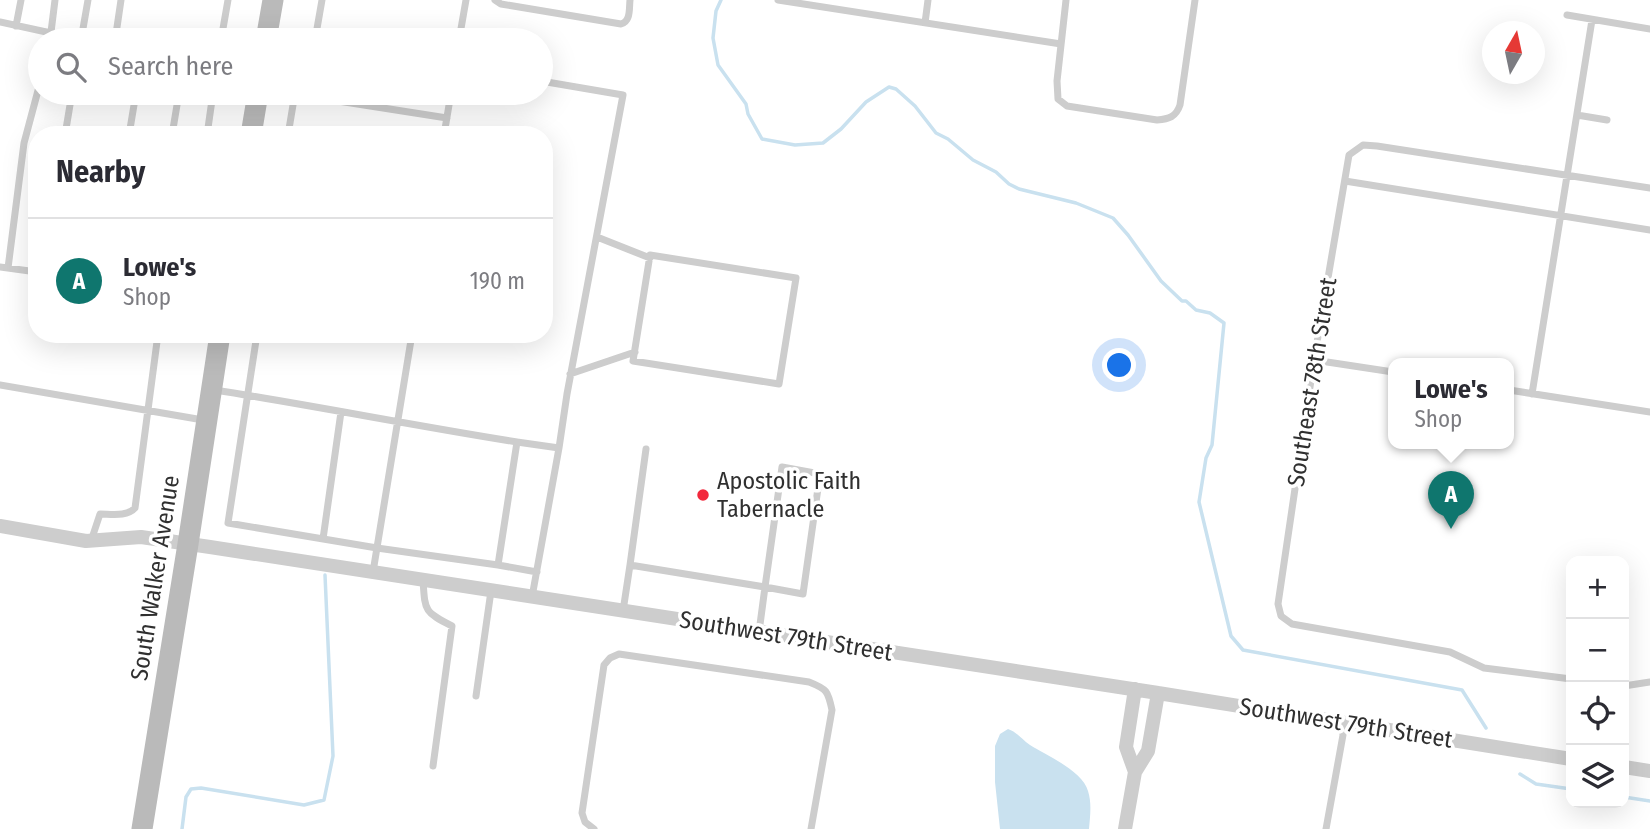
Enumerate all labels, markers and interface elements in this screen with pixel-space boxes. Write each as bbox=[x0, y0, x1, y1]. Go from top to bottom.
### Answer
north arrow bbox=[1482, 21, 1545, 84]
search box bbox=[28, 28, 553, 105]
icon: search bbox=[52, 48, 90, 86]
text: Search here bbox=[108, 51, 233, 82]
text: Nearby bbox=[56, 154, 145, 190]
text: Lowe's bbox=[123, 252, 196, 283]
text: A bbox=[73, 267, 85, 295]
text: 190 m bbox=[470, 267, 525, 295]
street label: Southeast 78th Street bbox=[1282, 275, 1342, 488]
text: Shop bbox=[123, 283, 171, 311]
your location bbox=[1102, 348, 1136, 382]
popup bbox=[1388, 358, 1514, 449]
text: Lowe's bbox=[1414, 374, 1488, 405]
text: Shop bbox=[1414, 405, 1462, 433]
place label: Apostolic Faith Tabernacle bbox=[717, 467, 861, 523]
pin: A bbox=[1428, 471, 1474, 529]
street label: South Walker Avenue bbox=[125, 473, 185, 683]
marker: Apostolic Faith Tabernacle bbox=[695, 487, 711, 503]
map controls bbox=[1566, 556, 1629, 808]
button: + bbox=[1566, 556, 1629, 619]
street label: Southwest 79th Street bbox=[678, 605, 895, 667]
button: − bbox=[1566, 619, 1629, 682]
button: locate bbox=[1566, 682, 1629, 745]
street label: Southwest 79th Street bbox=[1238, 692, 1455, 754]
button: layers bbox=[1566, 745, 1629, 808]

